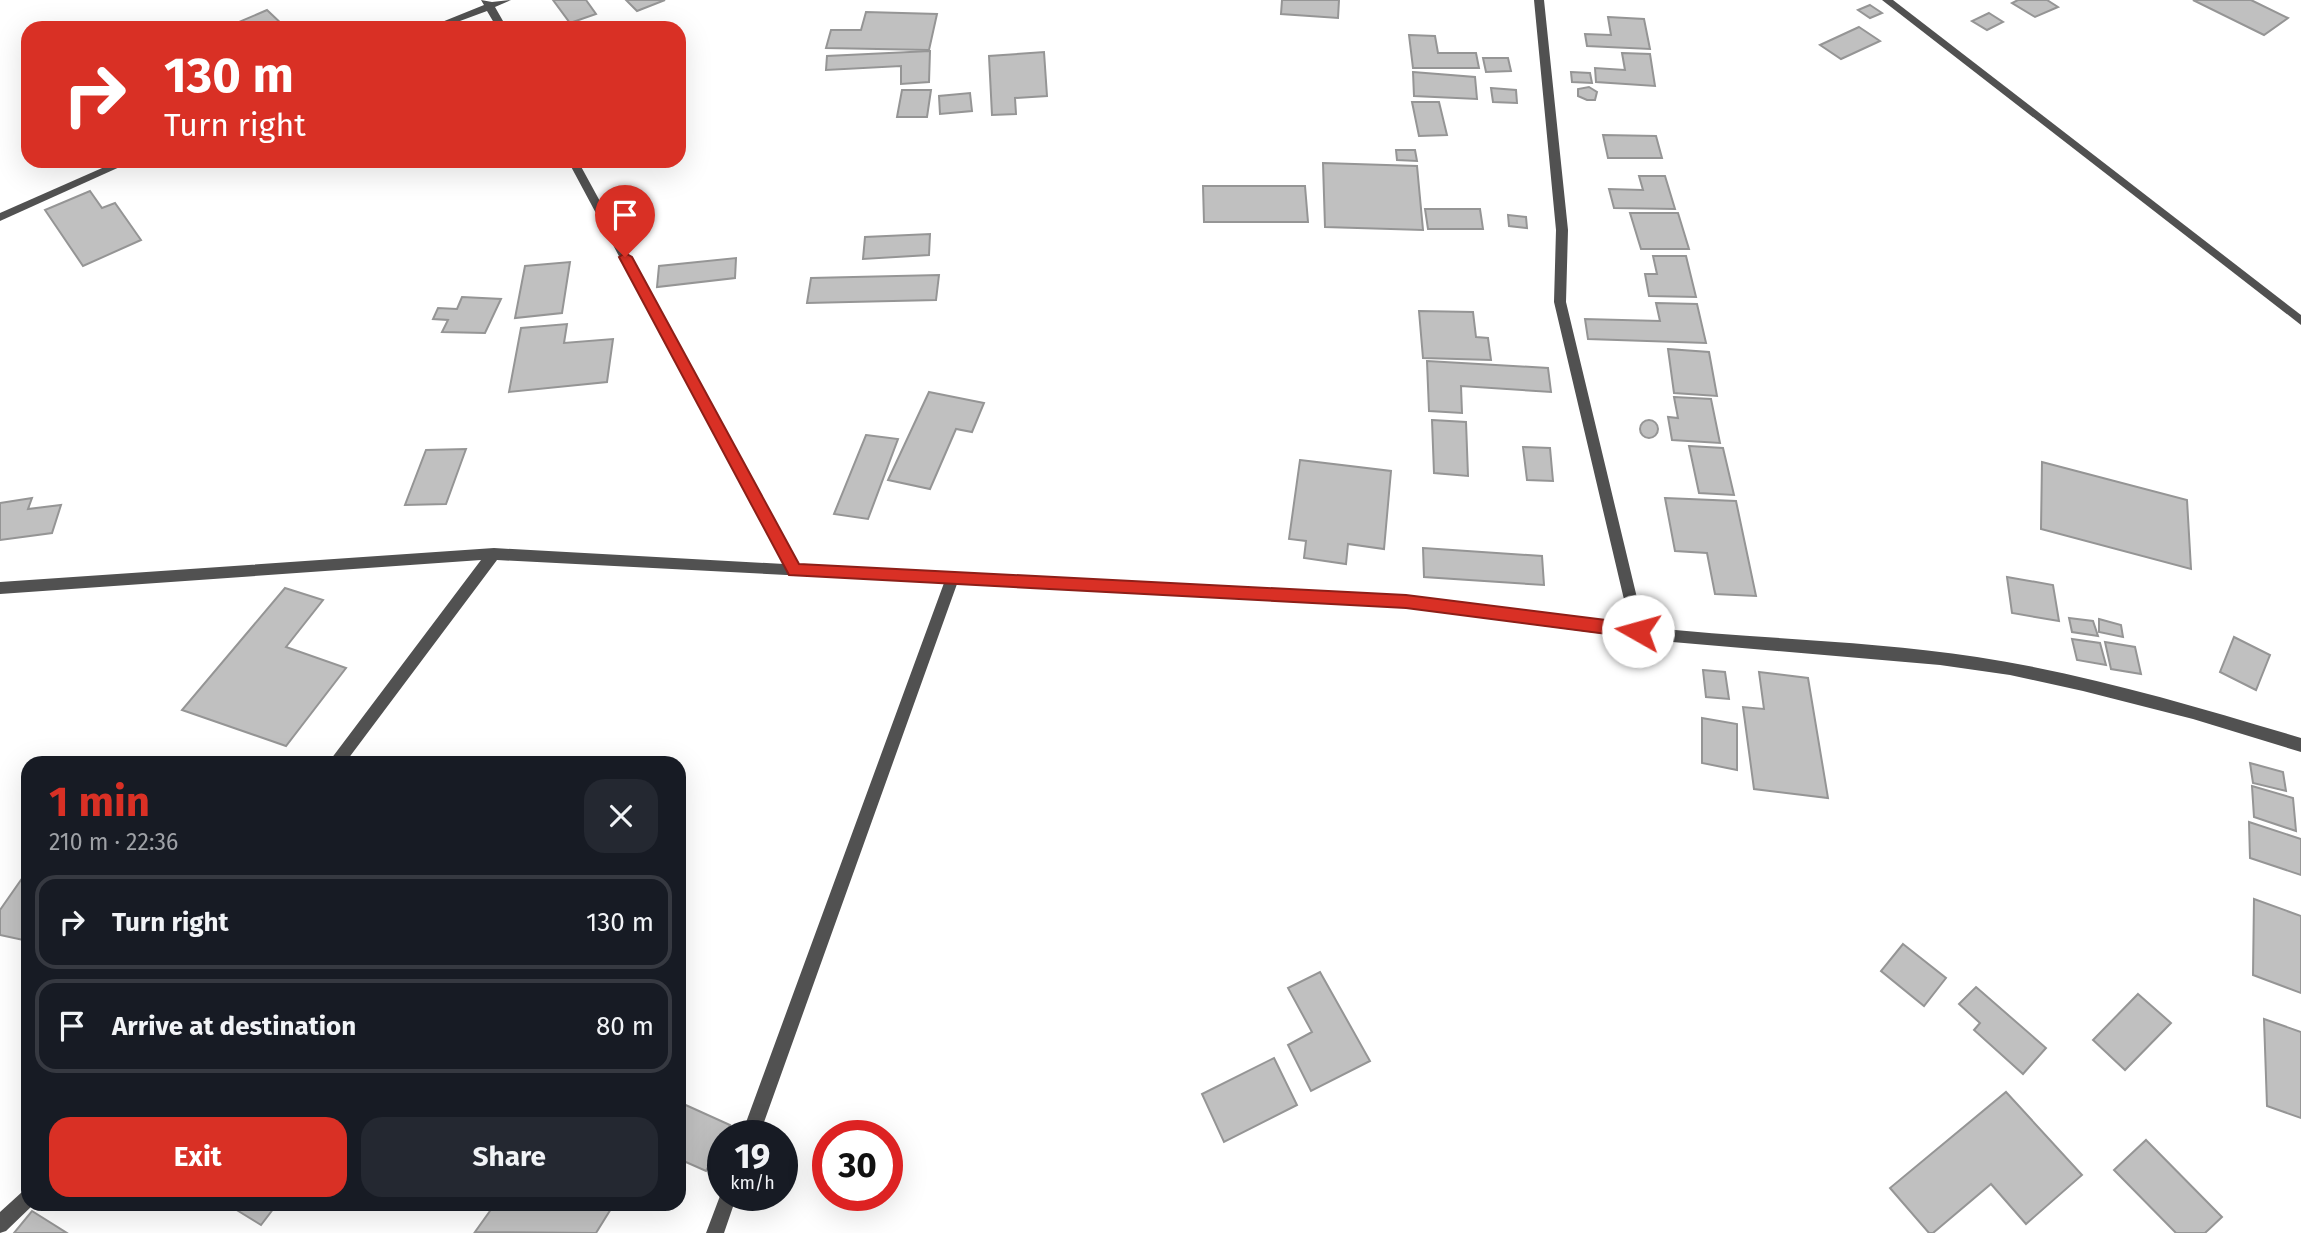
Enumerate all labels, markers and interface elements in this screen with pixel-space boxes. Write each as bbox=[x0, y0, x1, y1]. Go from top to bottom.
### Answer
text: 130 m bbox=[164, 46, 294, 105]
icon: right bbox=[49, 49, 140, 140]
text: Turn right bbox=[164, 106, 306, 144]
pin bbox=[595, 185, 655, 257]
icon: arrive bbox=[606, 196, 644, 234]
position arrow bbox=[1601, 594, 1675, 668]
text: 1 min bbox=[49, 777, 150, 827]
button: close bbox=[584, 779, 658, 853]
text: 210 m · 22:36 bbox=[49, 828, 178, 856]
icon: right bbox=[53, 903, 91, 941]
text: Turn right bbox=[112, 907, 229, 938]
text: 130 m bbox=[586, 907, 654, 938]
icon: arrive bbox=[53, 1007, 91, 1045]
text: Arrive at destination bbox=[112, 1011, 356, 1042]
text: 80 m bbox=[596, 1011, 654, 1042]
button: Exit bbox=[49, 1117, 347, 1197]
button: Share bbox=[361, 1117, 658, 1197]
speed limit sign: 30 bbox=[812, 1120, 903, 1211]
text: 19 bbox=[735, 1135, 770, 1177]
text: km/h bbox=[730, 1172, 775, 1194]

